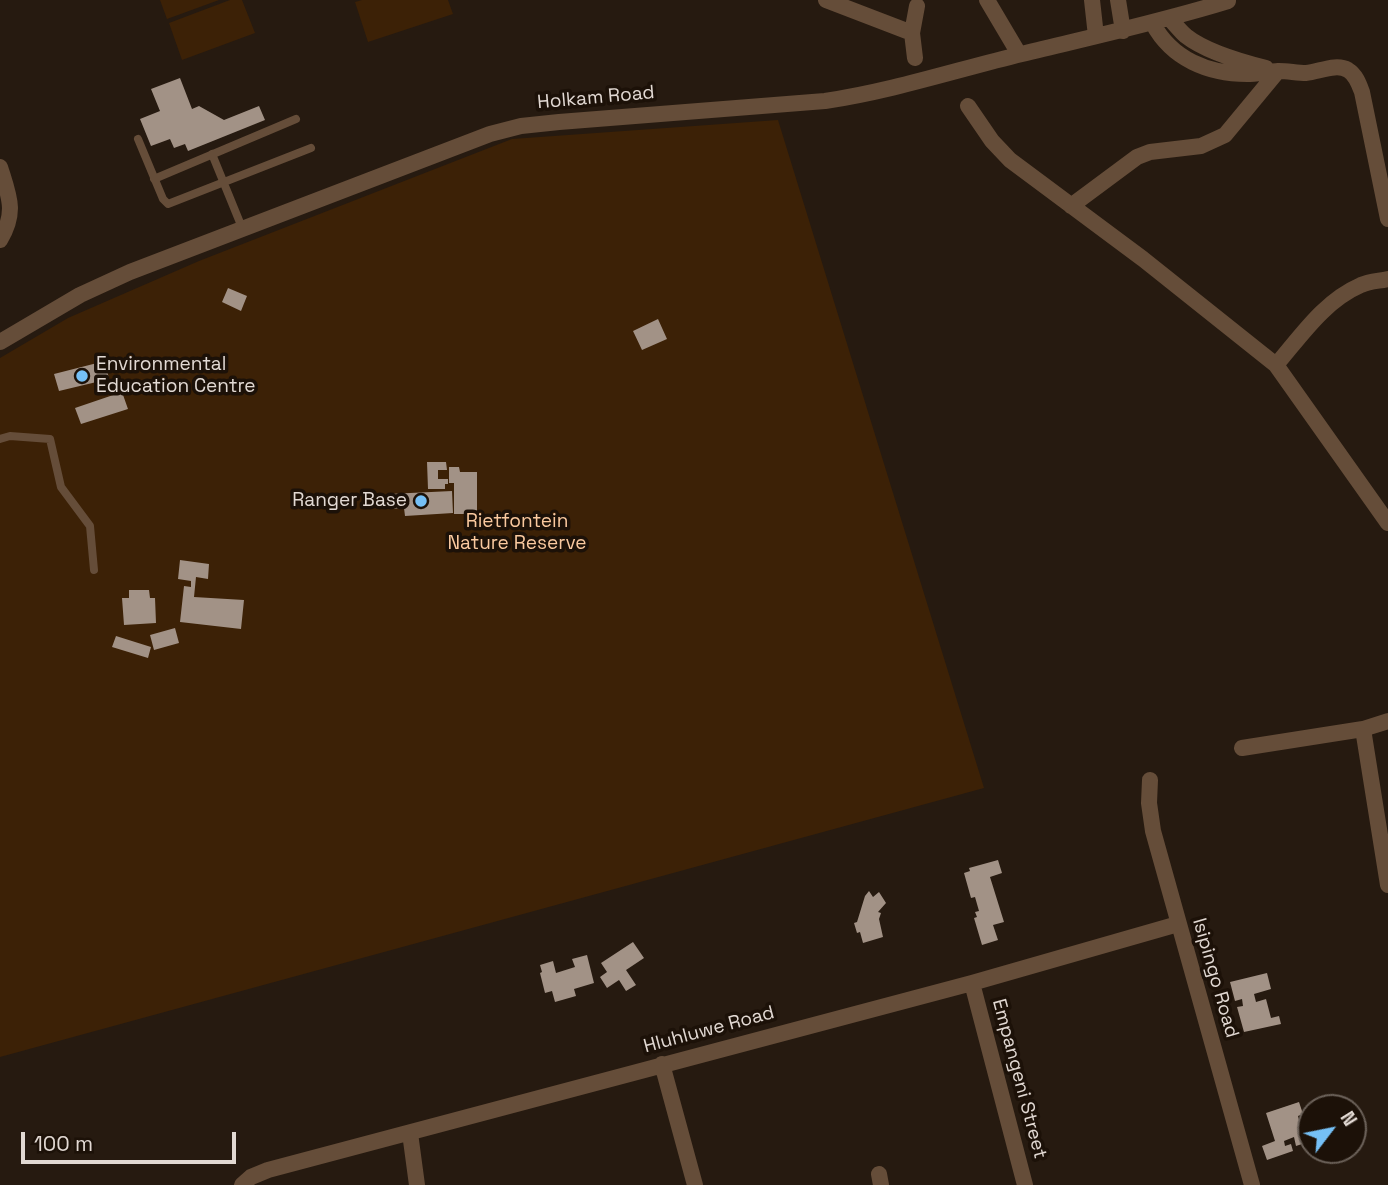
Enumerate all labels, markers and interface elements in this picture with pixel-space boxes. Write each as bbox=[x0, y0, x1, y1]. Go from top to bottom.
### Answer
street label: Holkam Road bbox=[536, 82, 656, 114]
place label: Environmental Education Centre bbox=[96, 354, 256, 398]
marker: Environmental Education Centre bbox=[74, 368, 90, 384]
place label: Ranger Base bbox=[292, 490, 407, 512]
marker: Ranger Base bbox=[413, 493, 429, 509]
park label: Rietfontein Nature Reserve bbox=[447, 511, 587, 555]
street label: Isipingo Road bbox=[1187, 916, 1243, 1040]
street label: Empangeni Street bbox=[987, 997, 1051, 1161]
street label: Hluhluwe Road bbox=[641, 1002, 777, 1058]
north arrow bbox=[1297, 1094, 1367, 1164]
text: N bbox=[1335, 1107, 1363, 1131]
scale bar bbox=[24, 1118, 240, 1162]
text: 100 m bbox=[34, 1130, 93, 1157]

